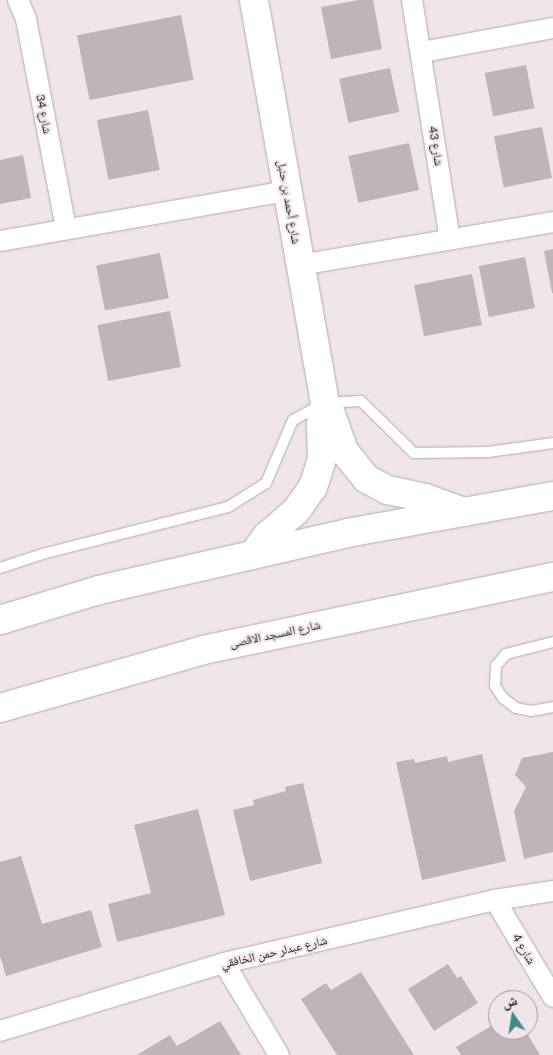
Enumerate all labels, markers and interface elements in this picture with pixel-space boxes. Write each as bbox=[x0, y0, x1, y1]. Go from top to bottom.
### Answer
street label: شارع 34 bbox=[33, 93, 55, 135]
street label: شارع 43 bbox=[426, 125, 446, 167]
street label: شارع أحمد بن حنبل bbox=[275, 159, 303, 245]
street label: شارع المسجد الاقصى bbox=[228, 617, 322, 651]
street label: شارع 4 bbox=[509, 931, 539, 967]
street label: شارع عبدلر حمن الخافقي bbox=[219, 933, 329, 971]
north arrow bbox=[488, 990, 538, 1040]
text: ش bbox=[501, 991, 519, 1011]

